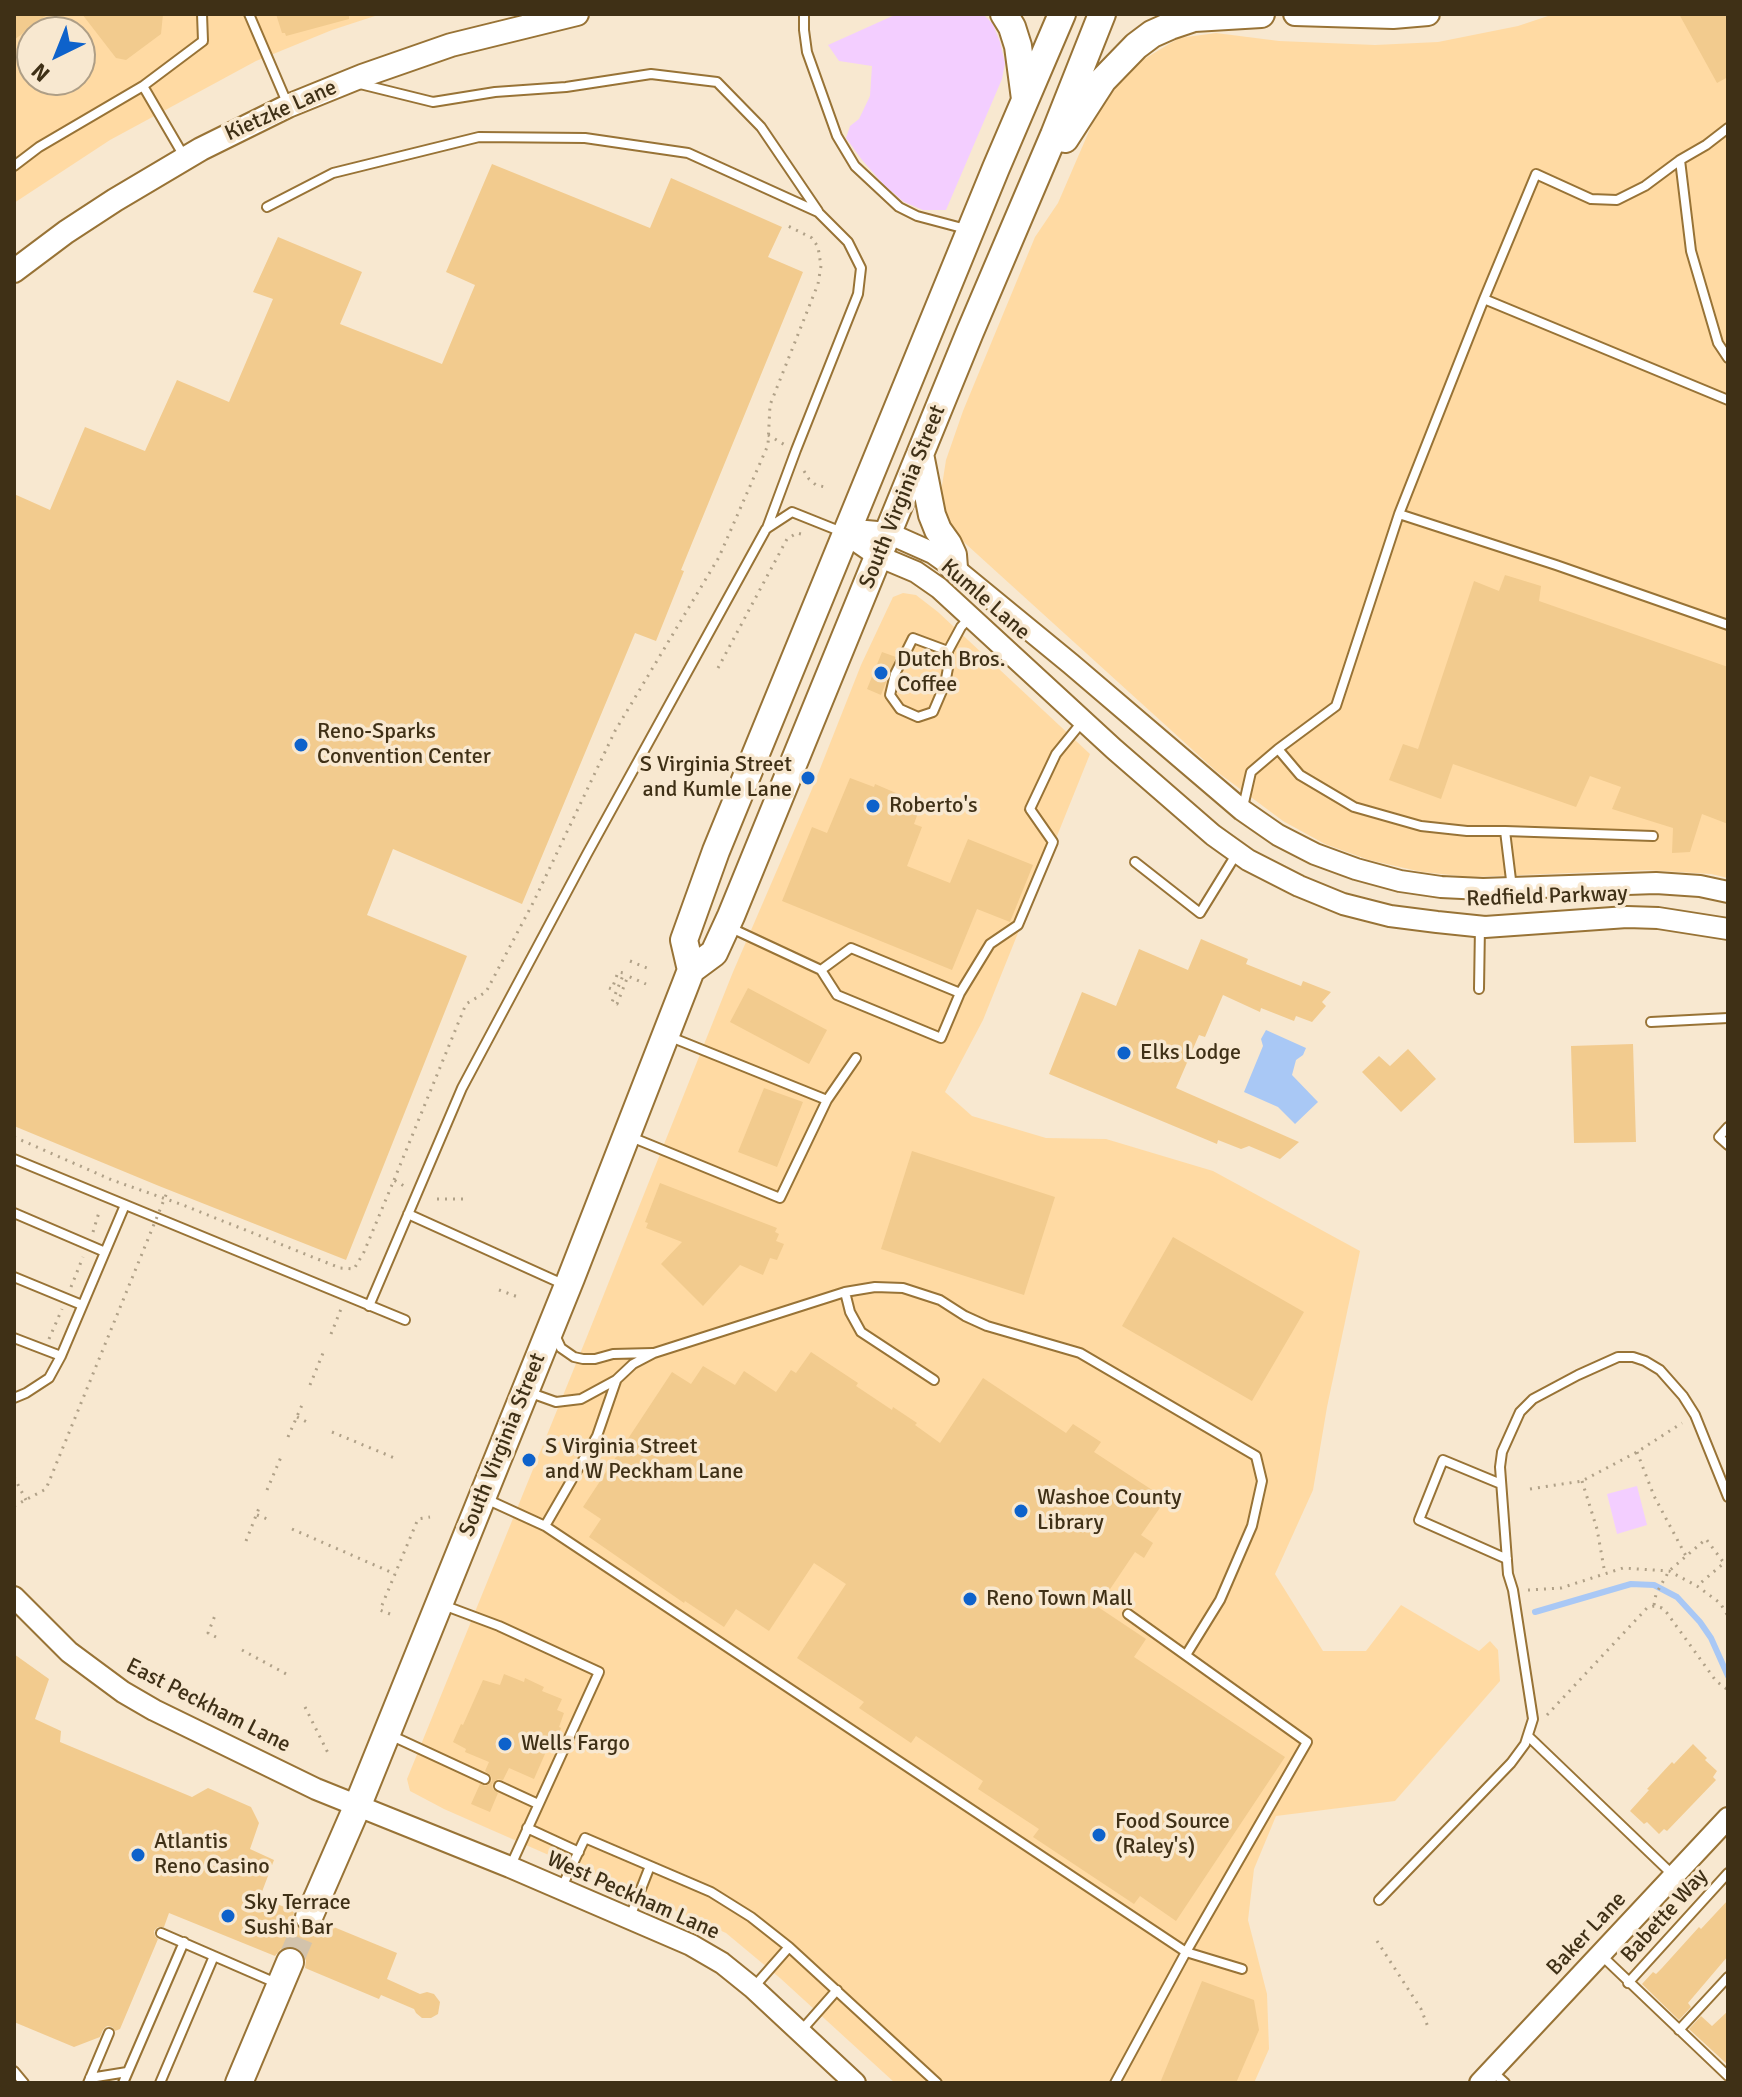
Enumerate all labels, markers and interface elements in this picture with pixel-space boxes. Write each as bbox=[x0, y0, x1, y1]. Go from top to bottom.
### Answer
north arrow bbox=[16, 16, 96, 96]
text: N bbox=[26, 57, 55, 88]
street label: Kietzke Lane bbox=[221, 75, 341, 147]
street label: South Virginia Street bbox=[854, 401, 952, 593]
street label: Kumle Lane bbox=[935, 554, 1035, 646]
place label: Dutch Bros. Coffee bbox=[897, 647, 1005, 698]
marker: Dutch Bros. Coffee bbox=[872, 664, 890, 682]
place label: Reno-Sparks Convention Center bbox=[317, 719, 491, 770]
marker: Reno-Sparks Convention Center bbox=[292, 736, 310, 754]
place label: S Virginia Street and Kumle Lane bbox=[640, 752, 792, 804]
marker: S Virginia Street and Kumle Lane bbox=[799, 769, 817, 787]
place label: Roberto's bbox=[889, 793, 978, 819]
marker: Roberto's bbox=[864, 797, 882, 815]
street label: Redfield Parkway bbox=[1466, 881, 1628, 913]
place label: Elks Lodge bbox=[1140, 1040, 1241, 1066]
marker: Elks Lodge bbox=[1115, 1044, 1133, 1062]
street label: South Virginia Street bbox=[454, 1349, 552, 1541]
place label: S Virginia Street and W Peckham Lane bbox=[545, 1434, 743, 1486]
marker: S Virginia Street and W Peckham Lane bbox=[520, 1451, 538, 1469]
place label: Washoe County Library bbox=[1037, 1485, 1182, 1536]
marker: Washoe County Library bbox=[1012, 1502, 1030, 1520]
place label: Reno Town Mall bbox=[986, 1586, 1133, 1612]
marker: Reno Town Mall bbox=[961, 1590, 979, 1608]
street label: East Peckham Lane bbox=[121, 1653, 295, 1759]
place label: Wells Fargo bbox=[521, 1731, 630, 1757]
marker: Wells Fargo bbox=[496, 1735, 514, 1753]
place label: Food Source (Raley's) bbox=[1115, 1809, 1230, 1860]
marker: Food Source (Raley's) bbox=[1090, 1826, 1108, 1844]
place label: Atlantis Reno Casino bbox=[154, 1829, 270, 1880]
marker: Atlantis Reno Casino bbox=[129, 1846, 147, 1864]
street label: West Peckham Lane bbox=[543, 1846, 723, 1946]
street label: Babette Way bbox=[1616, 1864, 1714, 1968]
street label: Baker Lane bbox=[1542, 1887, 1632, 1981]
place label: Sky Terrace Sushi Bar bbox=[244, 1890, 351, 1942]
marker: Sky Terrace Sushi Bar bbox=[219, 1907, 237, 1925]

